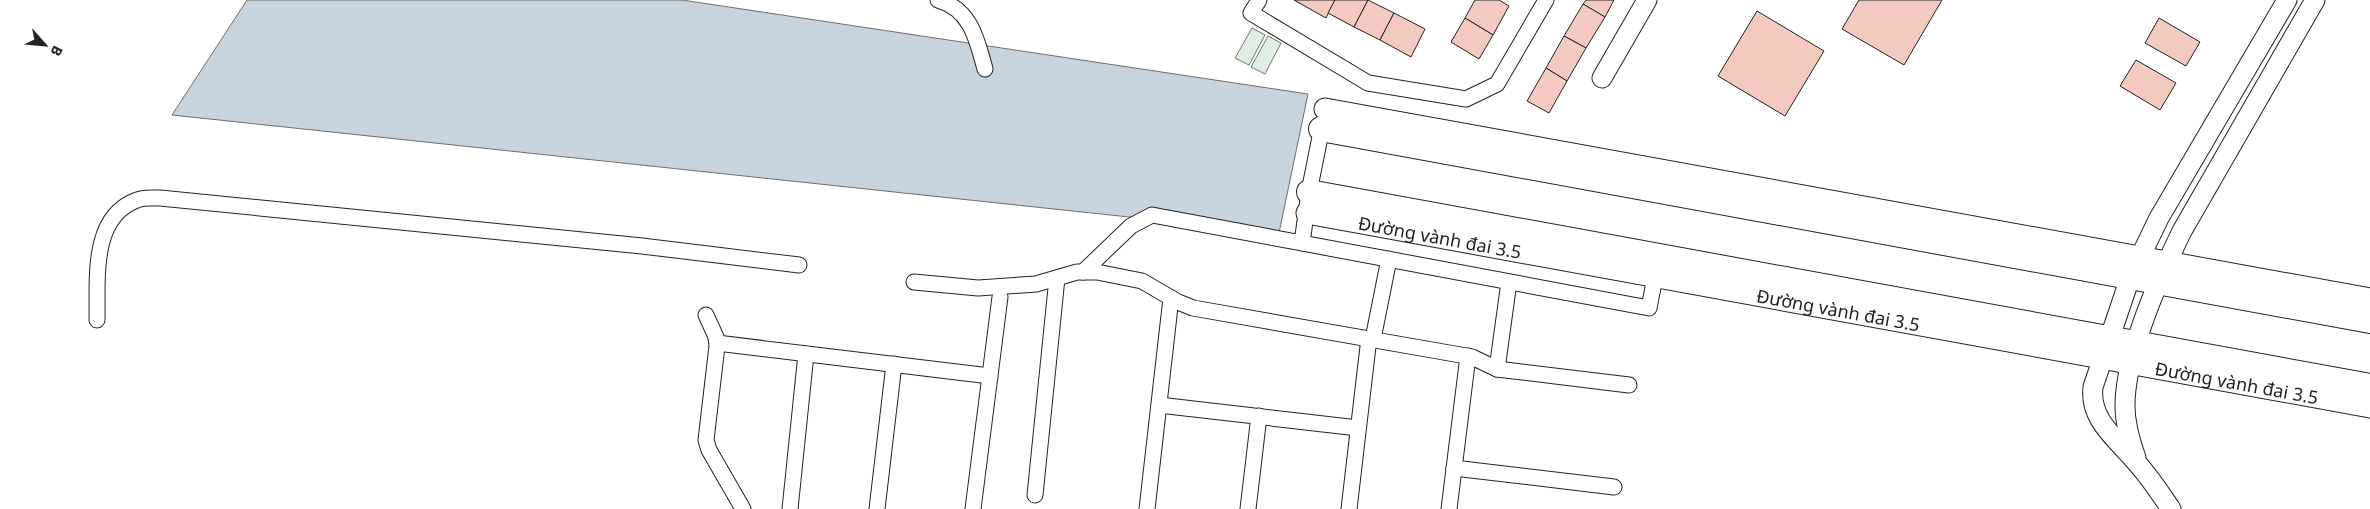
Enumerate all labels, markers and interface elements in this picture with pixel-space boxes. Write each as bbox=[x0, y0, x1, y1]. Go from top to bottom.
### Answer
north arrow bbox=[20, 20, 70, 70]
text: B bbox=[46, 43, 68, 60]
street label: Đường vành đai 3.5 bbox=[1356, 211, 1523, 264]
street label: Đường vành đai 3.5 bbox=[1755, 283, 1922, 337]
street label: Đường vành đai 3.5 bbox=[2153, 356, 2320, 409]

